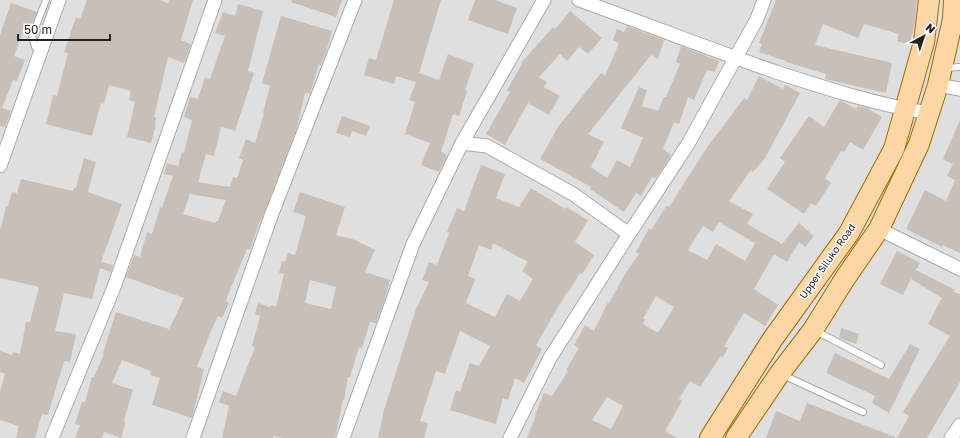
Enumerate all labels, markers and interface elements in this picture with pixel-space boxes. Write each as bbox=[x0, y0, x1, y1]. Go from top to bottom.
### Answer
scale bar bbox=[18, 16, 110, 42]
north arrow bbox=[904, 16, 944, 56]
text: N bbox=[923, 20, 938, 36]
text: 50 m bbox=[24, 22, 52, 37]
street label: Upper Siluko Road bbox=[797, 221, 857, 301]

